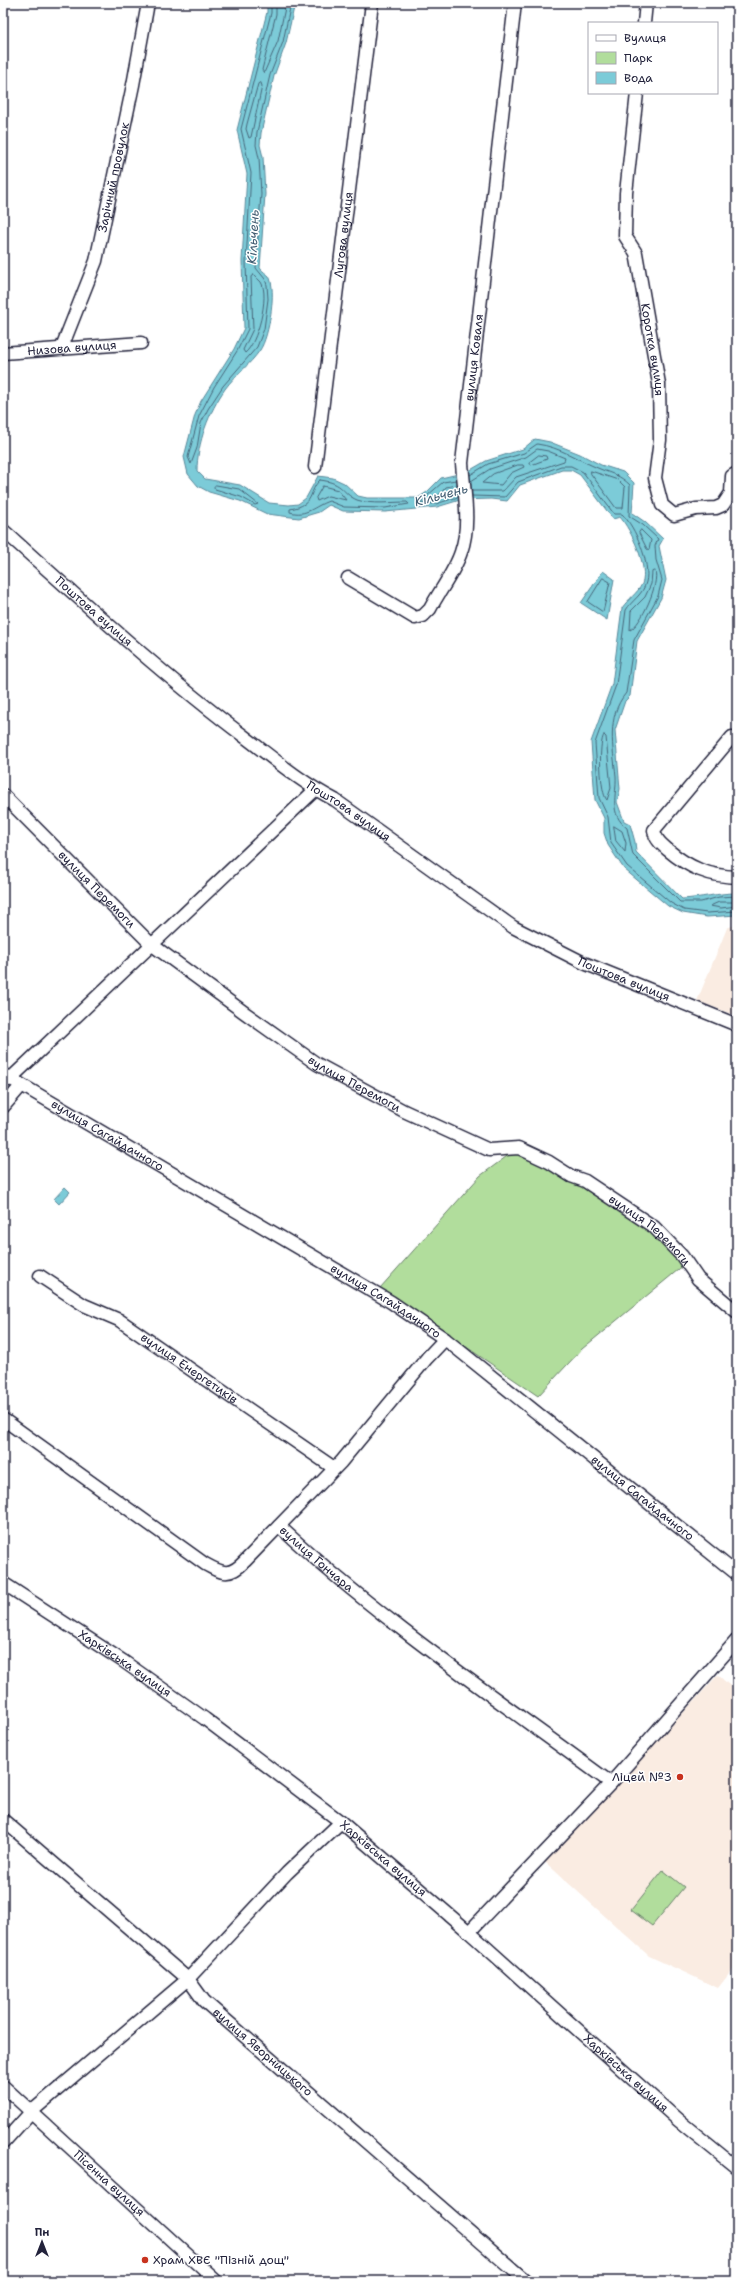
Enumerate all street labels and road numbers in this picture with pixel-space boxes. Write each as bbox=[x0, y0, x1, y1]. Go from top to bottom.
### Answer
street label: Зарічний провулок bbox=[94, 120, 133, 234]
street label: Лугова вулиця bbox=[330, 191, 357, 279]
street label: Коротка вулиця bbox=[637, 302, 667, 396]
street label: вулиця Коваля bbox=[461, 313, 487, 402]
street label: Низова вулиця bbox=[27, 337, 117, 359]
street label: Поштова вулиця bbox=[52, 573, 136, 650]
street label: Поштова вулиця bbox=[303, 777, 394, 845]
street label: вулиця Перемоги bbox=[55, 847, 139, 932]
street label: Поштова вулиця bbox=[575, 953, 672, 1005]
street label: вулиця Перемоги bbox=[305, 1052, 403, 1116]
street label: вулиця Сагайдачного bbox=[48, 1096, 167, 1175]
street label: вулиця Перемоги bbox=[605, 1191, 694, 1269]
street label: вулиця Сагайдачного bbox=[327, 1260, 444, 1342]
street label: вулиця Енергетиків bbox=[138, 1329, 241, 1407]
street label: вулиця Сагайдачного bbox=[588, 1452, 697, 1544]
street label: вулиця Гончара bbox=[276, 1522, 357, 1596]
street label: Харківська вулиця bbox=[75, 1626, 175, 1701]
street label: Харківська вулиця bbox=[337, 1817, 430, 1900]
street label: вулиця Яворницького bbox=[209, 2004, 316, 2100]
street label: Харківська вулиця bbox=[580, 2031, 672, 2116]
street label: Пісенна вулиця bbox=[70, 2147, 148, 2220]

